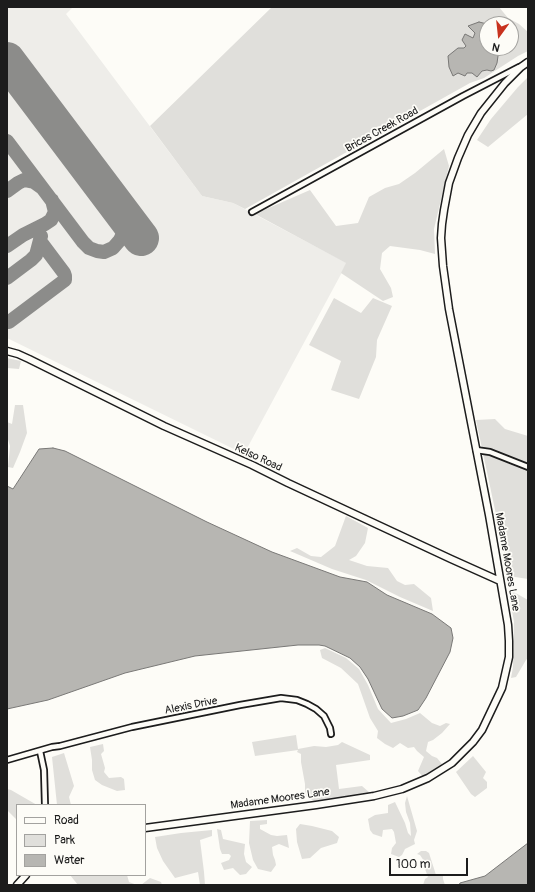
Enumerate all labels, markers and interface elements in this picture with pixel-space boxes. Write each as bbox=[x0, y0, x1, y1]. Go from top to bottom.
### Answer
north arrow bbox=[479, 16, 519, 56]
text: N bbox=[491, 40, 501, 54]
street label: Brices Creek Road bbox=[343, 104, 421, 156]
street label: Kelso Road bbox=[232, 441, 284, 475]
street label: Madame Moores Lane bbox=[492, 512, 522, 612]
street label: Alexis Drive bbox=[164, 694, 218, 718]
street label: Madame Moores Lane bbox=[230, 786, 330, 812]
legend bbox=[16, 804, 146, 876]
text: Road bbox=[54, 813, 79, 828]
text: Park bbox=[54, 833, 75, 848]
scale bar bbox=[391, 850, 470, 876]
text: Water bbox=[54, 853, 85, 868]
text: 100 m bbox=[396, 857, 430, 872]

